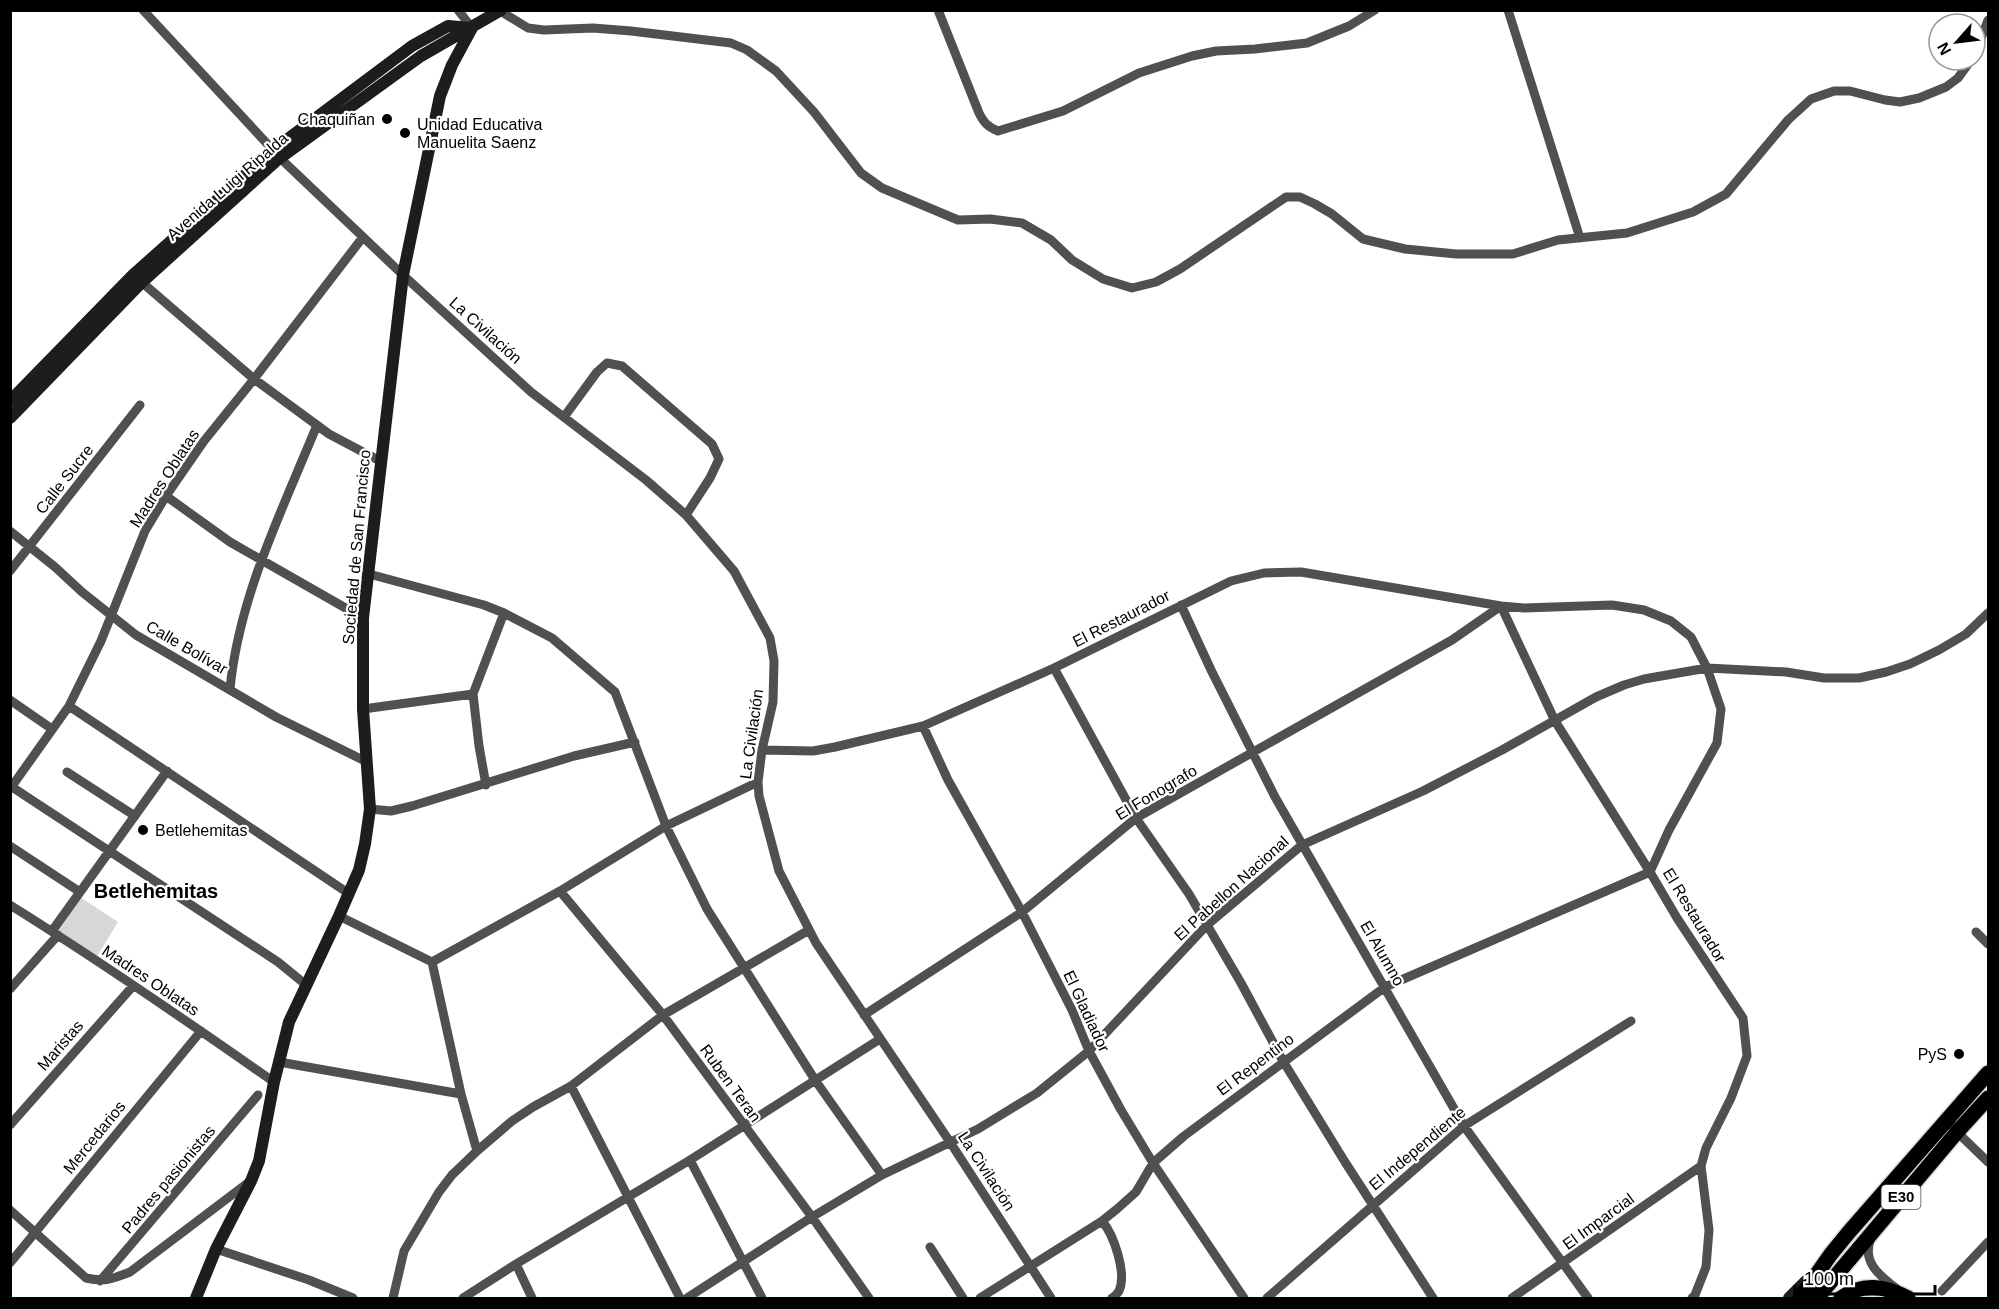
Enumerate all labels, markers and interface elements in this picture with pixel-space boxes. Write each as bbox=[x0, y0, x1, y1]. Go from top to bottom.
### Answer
north arrow bbox=[1927, 12, 1987, 72]
text: N bbox=[1934, 40, 1954, 58]
place label: Chaquiñan bbox=[298, 111, 375, 128]
marker: Chaquiñan bbox=[380, 112, 394, 126]
place label: Unidad Educativa Manuelita Saenz bbox=[417, 116, 543, 151]
marker: Unidad Educativa Manuelita Saenz bbox=[398, 126, 412, 140]
street label: Avenida Luigi Ripalda bbox=[163, 129, 291, 243]
street label: La Civilación bbox=[446, 294, 525, 367]
street label: Madres Oblatas bbox=[127, 426, 202, 530]
street label: Calle Sucre bbox=[32, 441, 97, 517]
street label: Sociedad de San Francisco bbox=[340, 449, 374, 645]
street label: El Restaurador bbox=[1070, 586, 1173, 650]
street label: Calle Bolívar bbox=[143, 617, 231, 678]
street label: La Civilación bbox=[737, 688, 766, 780]
street label: El Fonografo bbox=[1113, 761, 1200, 823]
place label: Betlehemitas bbox=[155, 822, 248, 839]
marker: Betlehemitas bbox=[136, 823, 150, 837]
street label: El Pabellon Nacional bbox=[1171, 833, 1292, 944]
street label: El Restaurador bbox=[1660, 865, 1730, 966]
district label: Betlehemitas bbox=[94, 880, 218, 902]
street label: El Alumno bbox=[1357, 918, 1408, 989]
street label: Madres Oblatas bbox=[99, 942, 202, 1019]
street label: El Gladiador bbox=[1060, 968, 1113, 1055]
street label: Maristas bbox=[34, 1017, 87, 1074]
street label: El Repentino bbox=[1214, 1030, 1297, 1099]
street label: Ruben Teran bbox=[697, 1041, 764, 1125]
place label: PyS bbox=[1918, 1046, 1947, 1063]
marker: PyS bbox=[1952, 1047, 1966, 1061]
street label: Mercedarios bbox=[60, 1098, 129, 1177]
street label: El Independiente bbox=[1366, 1103, 1469, 1193]
street label: Padres pasionistas bbox=[118, 1122, 218, 1237]
street label: La Civilación bbox=[955, 1129, 1018, 1214]
road number: E30 bbox=[1882, 1185, 1920, 1209]
street label: El Imparcial bbox=[1559, 1190, 1637, 1253]
scale bar bbox=[1795, 1258, 1934, 1296]
text: 100 m bbox=[1804, 1269, 1854, 1289]

